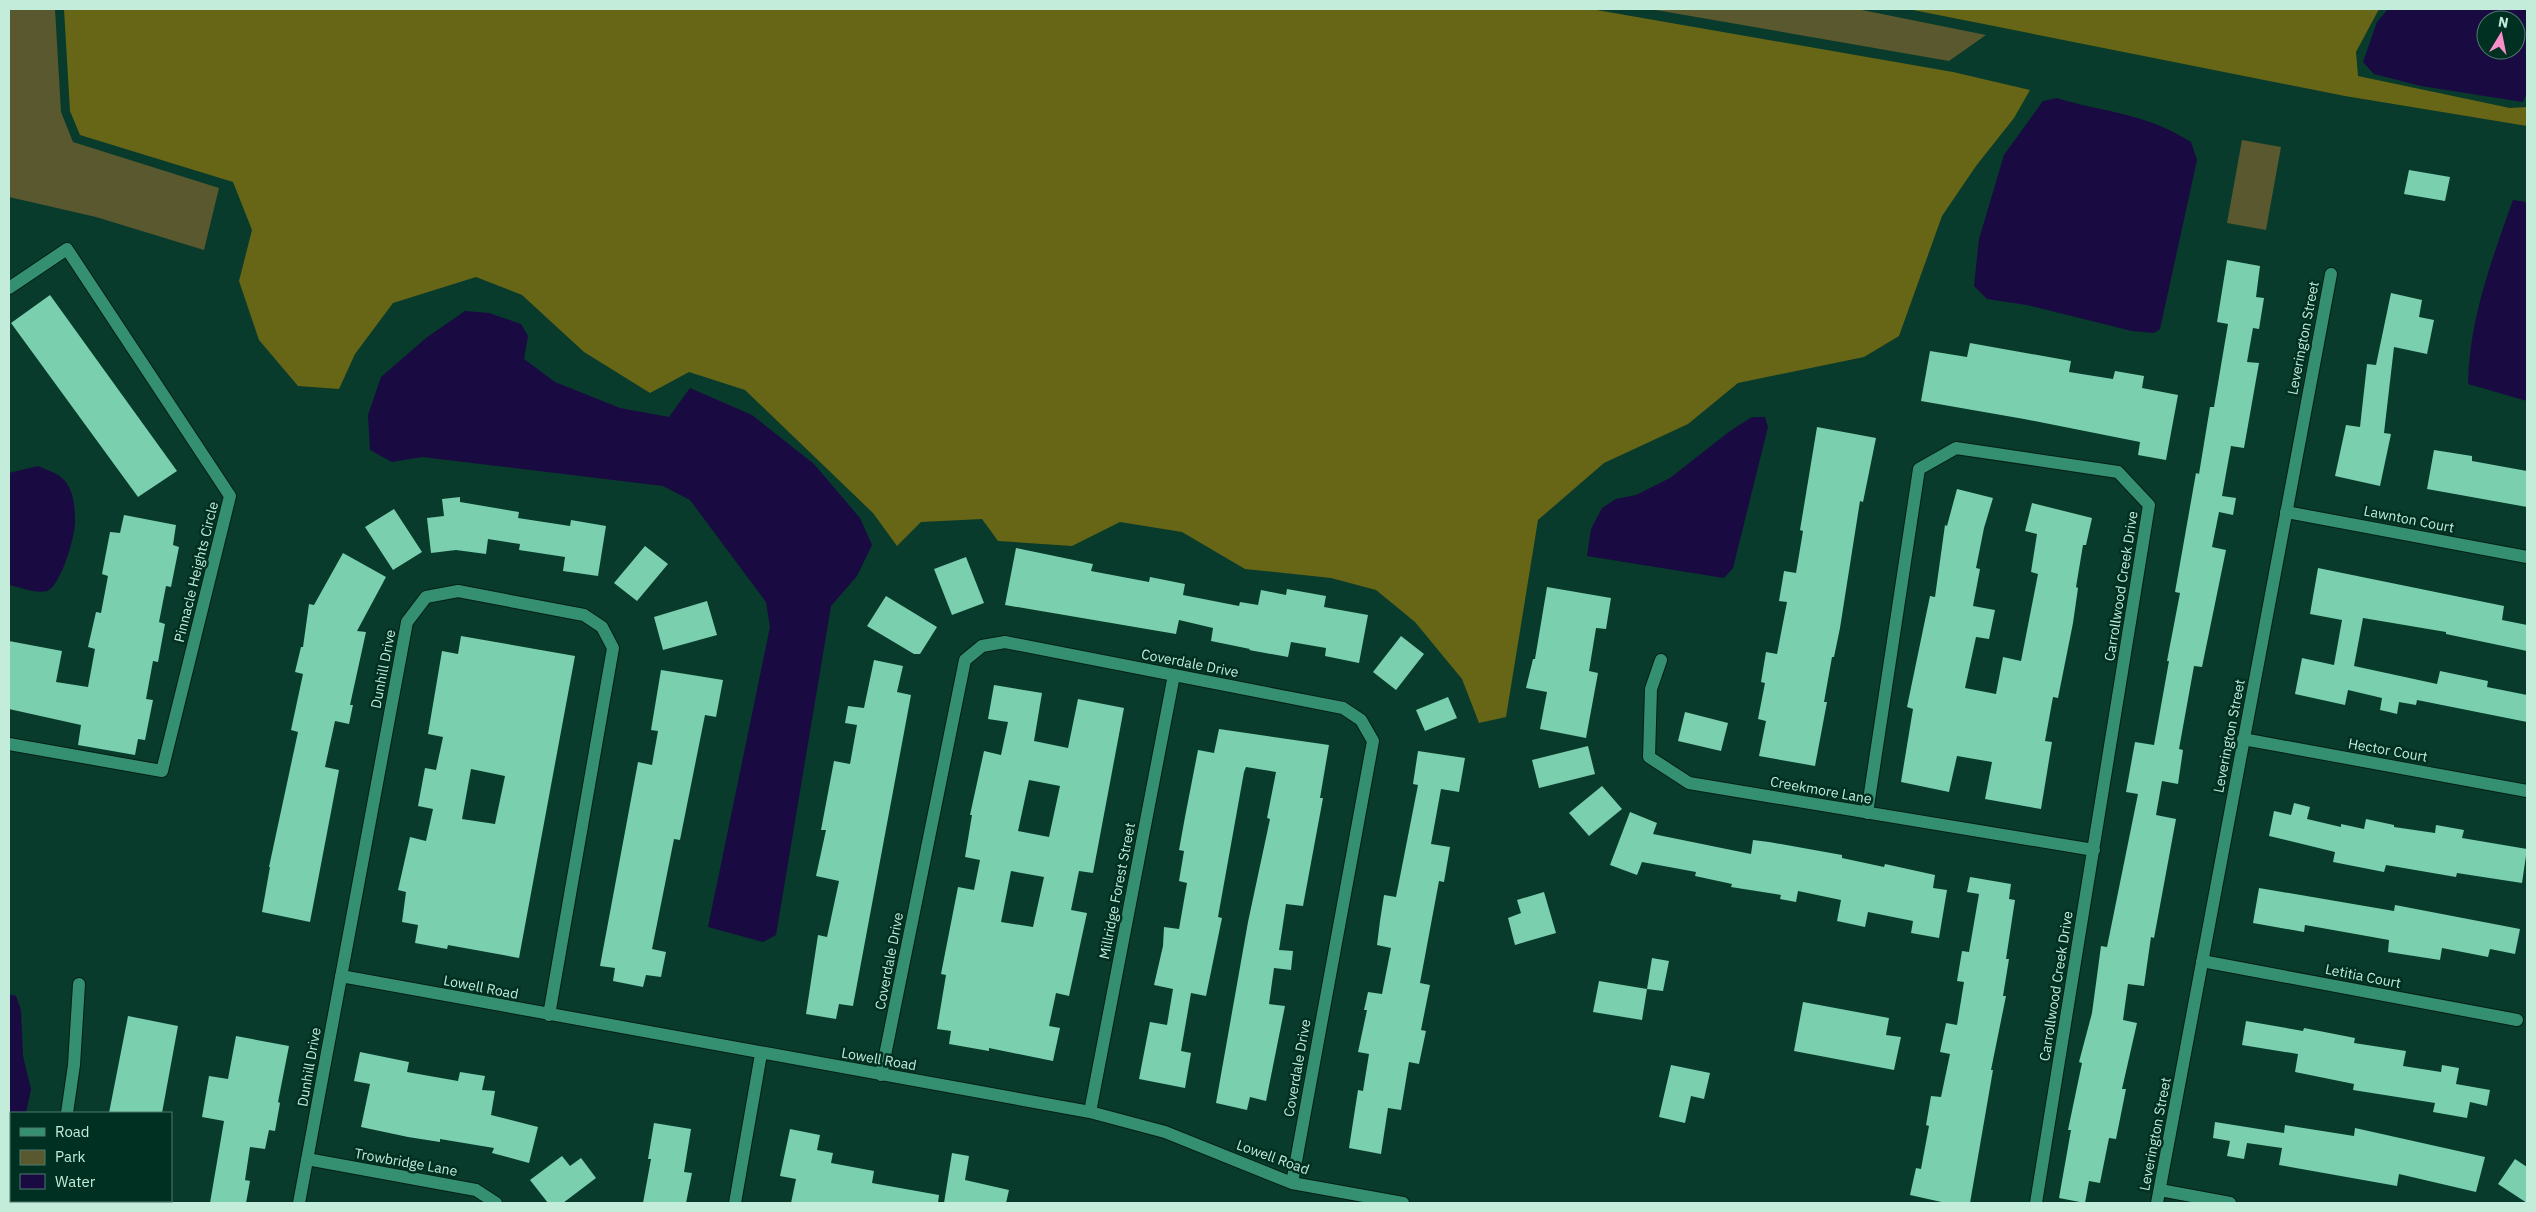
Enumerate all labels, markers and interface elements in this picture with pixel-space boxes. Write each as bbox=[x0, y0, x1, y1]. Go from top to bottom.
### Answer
north arrow bbox=[2476, 10, 2526, 60]
text: N bbox=[2497, 12, 2510, 32]
street label: Leverington Street bbox=[2283, 280, 2323, 396]
street label: Pinnacle Heights Circle bbox=[170, 499, 222, 644]
street label: Lawnton Court bbox=[2362, 501, 2456, 537]
street label: Carrollwood Creek Drive bbox=[2100, 509, 2142, 662]
street label: Dunhill Drive bbox=[367, 628, 400, 710]
street label: Coverdale Drive bbox=[1140, 645, 1241, 681]
street label: Leverington Street bbox=[2209, 678, 2249, 794]
street label: Hector Court bbox=[2347, 734, 2429, 766]
street label: Creekmore Lane bbox=[1769, 772, 1873, 808]
street label: Millridge Forest Street bbox=[1095, 821, 1139, 961]
street label: Carrollwood Creek Drive bbox=[2035, 909, 2077, 1062]
street label: Coverdale Drive bbox=[871, 910, 907, 1011]
street label: Letitia Court bbox=[2324, 960, 2402, 992]
street label: Lowell Road bbox=[442, 971, 520, 1003]
street label: Coverdale Drive bbox=[1280, 1017, 1314, 1118]
street label: Dunhill Drive bbox=[293, 1026, 325, 1108]
street label: Lowell Road bbox=[840, 1044, 918, 1074]
street label: Leverington Street bbox=[2135, 1076, 2175, 1192]
legend bbox=[10, 1112, 172, 1202]
text: Road bbox=[55, 1122, 90, 1141]
street label: Lowell Road bbox=[1234, 1136, 1312, 1178]
street label: Trowbridge Lane bbox=[353, 1144, 459, 1180]
text: Park bbox=[55, 1147, 85, 1166]
text: Water bbox=[55, 1172, 96, 1191]

